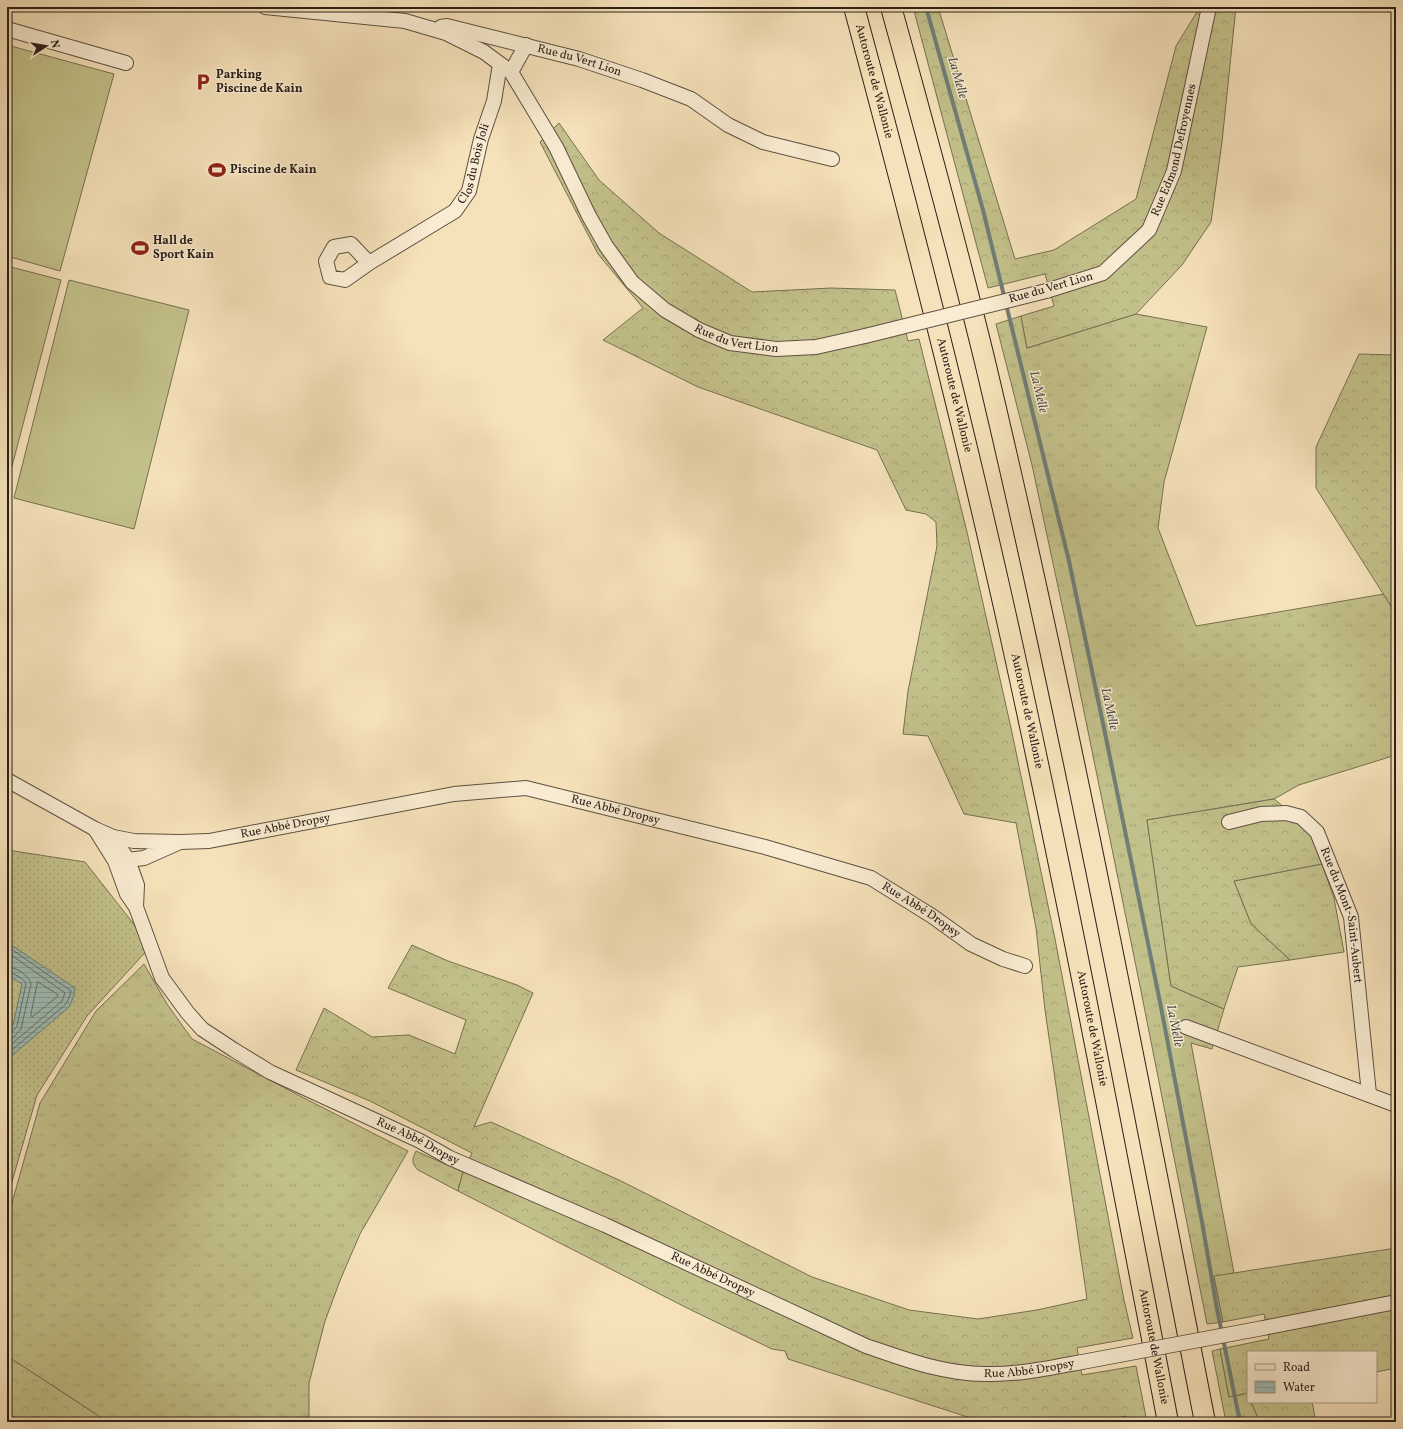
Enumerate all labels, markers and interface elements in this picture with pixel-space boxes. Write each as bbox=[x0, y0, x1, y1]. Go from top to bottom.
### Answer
street label: Autoroute de Wallonie bbox=[851, 22, 897, 141]
north arrow bbox=[26, 26, 66, 66]
text: N bbox=[46, 39, 62, 50]
street label: Rue du Vert Lion bbox=[536, 41, 624, 81]
water label: La Melle bbox=[942, 55, 972, 101]
place label: Parking Piscine de Kain bbox=[216, 67, 303, 97]
parking icon: Parking Piscine de Kain bbox=[193, 72, 213, 92]
street label: Rue Edmond Defroyennes bbox=[1148, 82, 1200, 219]
street label: Clos du Bois Joli bbox=[454, 121, 494, 208]
sports icon: Piscine de Kain bbox=[207, 160, 227, 180]
place label: Piscine de Kain bbox=[230, 162, 317, 178]
place label: Hall de Sport Kain bbox=[153, 233, 214, 263]
sports icon: Hall de Sport Kain bbox=[130, 238, 150, 258]
street label: Rue du Vert Lion bbox=[1007, 268, 1095, 308]
street label: Rue du Vert Lion bbox=[691, 321, 779, 357]
street label: Autoroute de Wallonie bbox=[932, 336, 976, 455]
water label: La Melle bbox=[1024, 369, 1052, 415]
street label: Autoroute de Wallonie bbox=[1006, 652, 1047, 771]
water label: La Melle bbox=[1096, 686, 1122, 732]
street label: Rue Abbé Dropsy bbox=[569, 791, 662, 829]
street label: Rue Abbé Dropsy bbox=[239, 810, 332, 843]
street label: Rue du Mont-Saint-Aubert bbox=[1316, 845, 1366, 984]
street label: Rue Abbé Dropsy bbox=[879, 879, 964, 942]
street label: Autoroute de Wallonie bbox=[1073, 969, 1111, 1088]
water label: La Melle bbox=[1161, 1003, 1187, 1049]
street label: Rue Abbé Dropsy bbox=[374, 1114, 462, 1169]
street label: Rue Abbé Dropsy bbox=[668, 1249, 758, 1302]
street label: Autoroute de Wallonie bbox=[1135, 1287, 1173, 1406]
legend bbox=[1247, 1351, 1377, 1403]
street label: Rue Abbé Dropsy bbox=[984, 1356, 1076, 1382]
text: Road bbox=[1283, 1360, 1310, 1376]
text: Water bbox=[1283, 1380, 1315, 1396]

